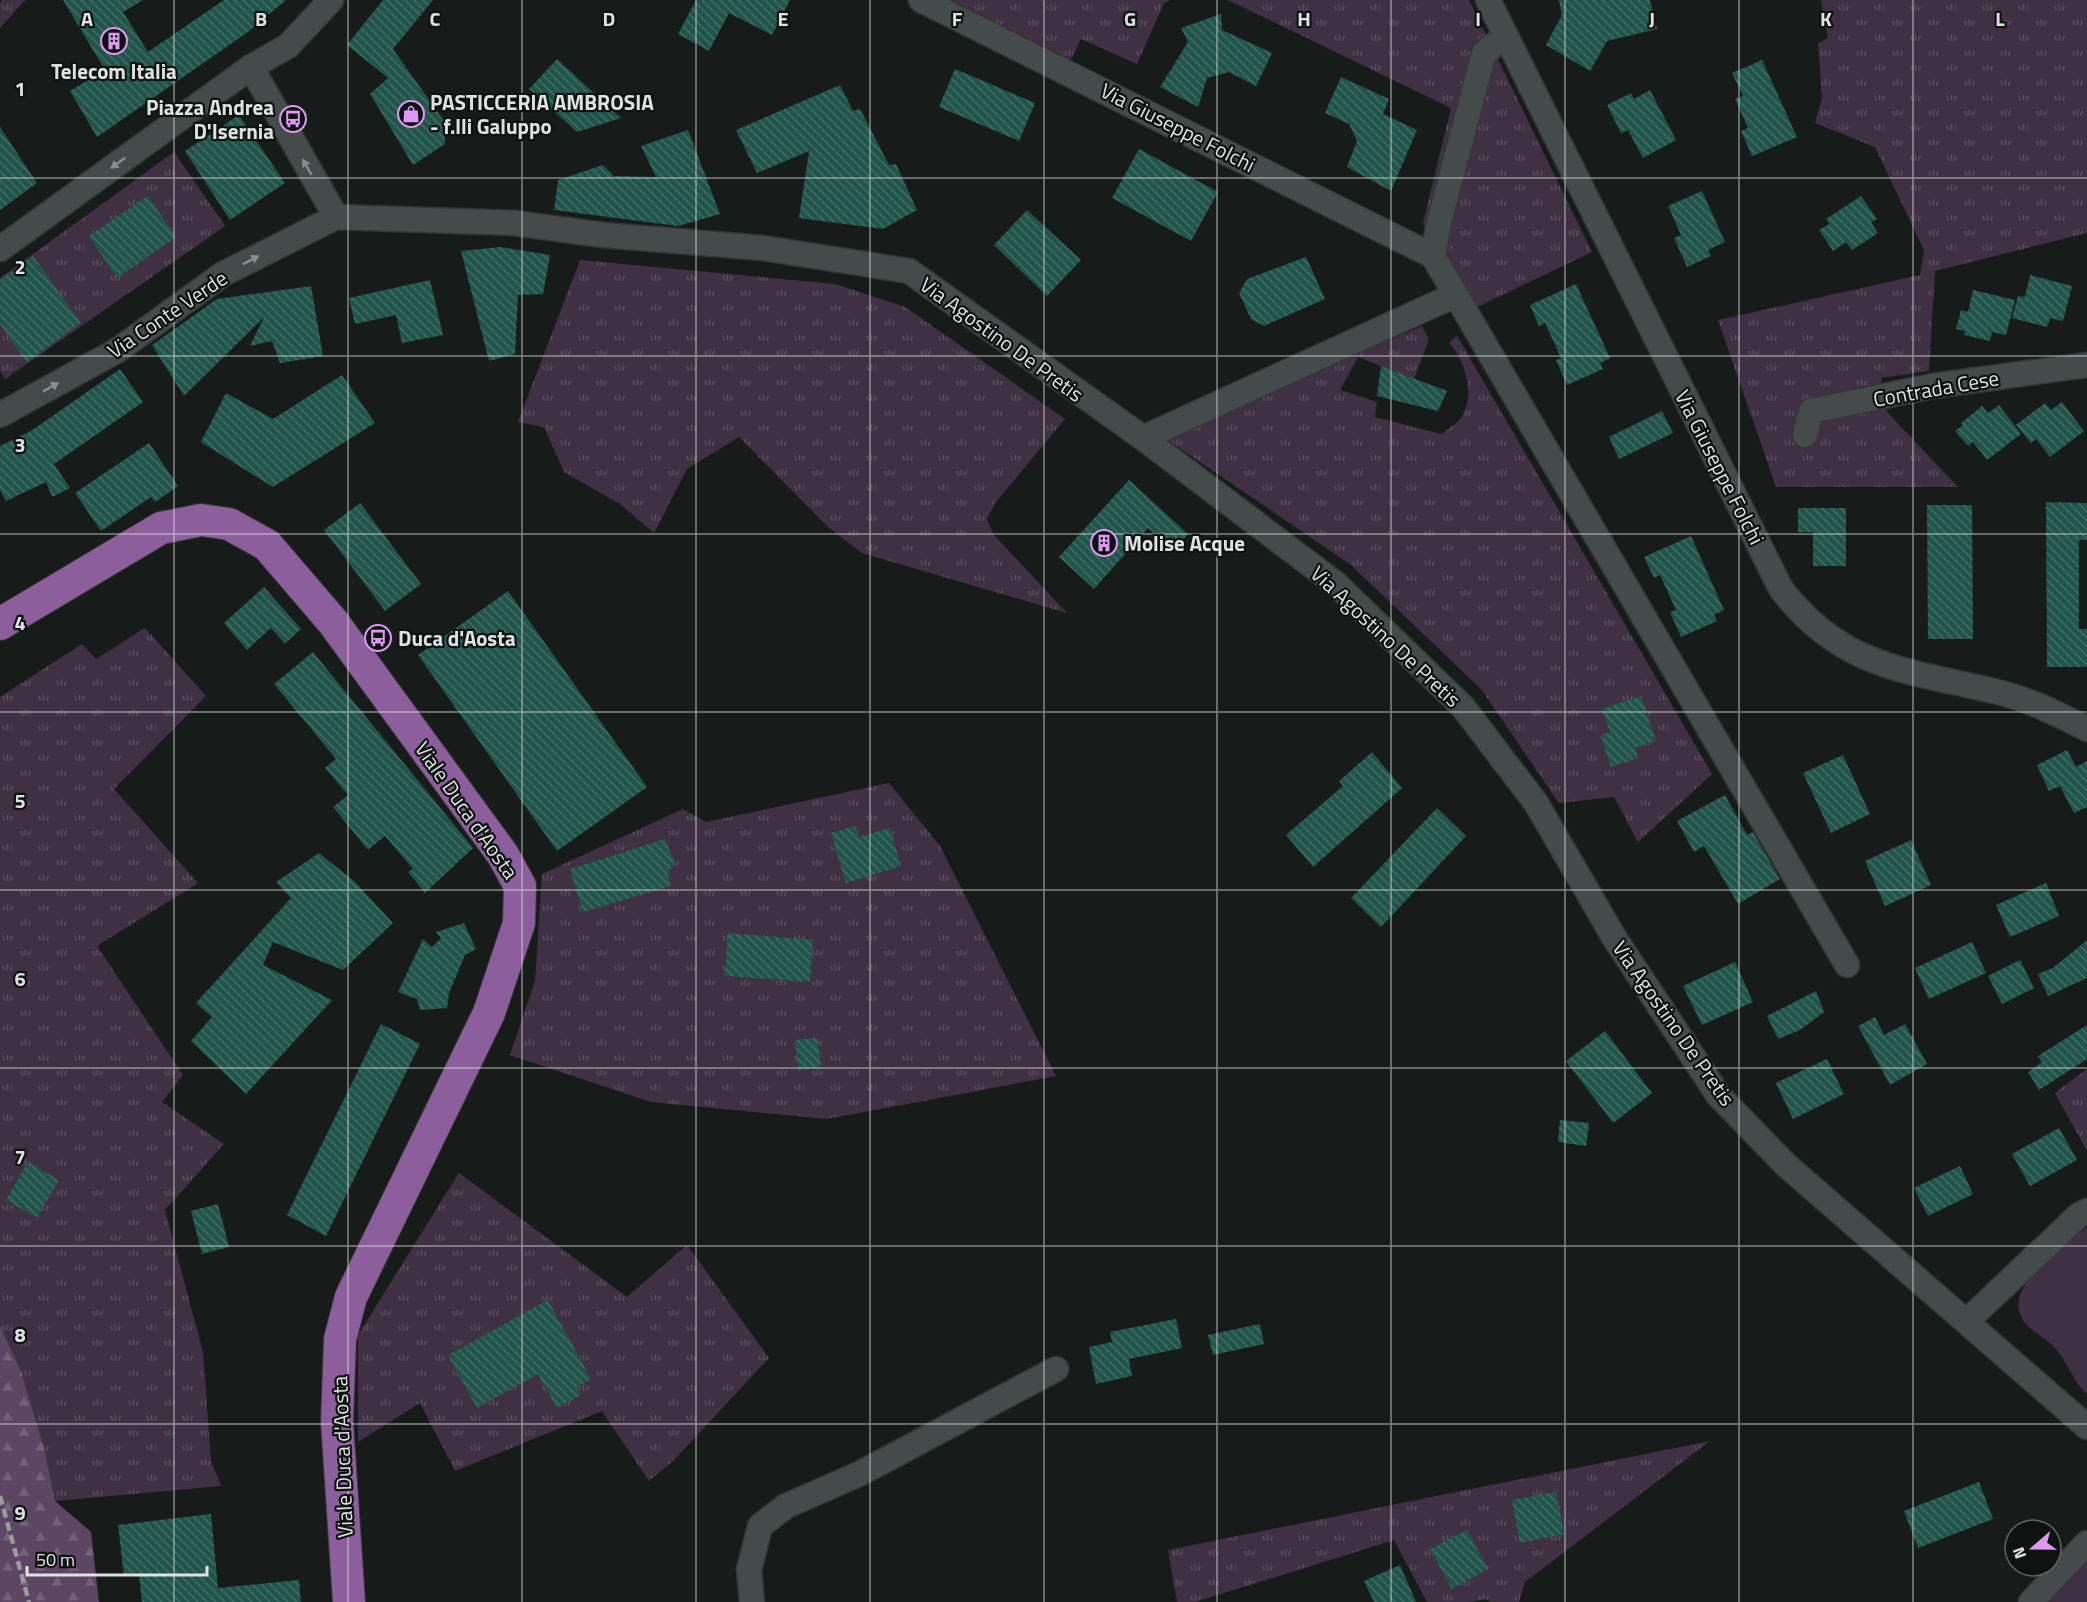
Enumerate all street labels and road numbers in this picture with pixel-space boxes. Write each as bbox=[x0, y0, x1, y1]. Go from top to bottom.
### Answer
street label: Via Giuseppe Folchi bbox=[1095, 74, 1261, 180]
street label: Via Conte Verde bbox=[100, 262, 234, 366]
street label: Via Agostino De Pretis bbox=[914, 269, 1090, 409]
street label: Contrada Cese bbox=[1871, 361, 2001, 415]
street label: Via Giuseppe Folchi bbox=[1667, 384, 1773, 550]
street label: Via Agostino De Pretis bbox=[1304, 558, 1468, 714]
street label: Viale Duca d'Aosta bbox=[407, 734, 527, 886]
street label: Via Agostino De Pretis bbox=[1605, 934, 1743, 1112]
street label: Viale Duca d'Aosta bbox=[323, 1375, 361, 1539]

